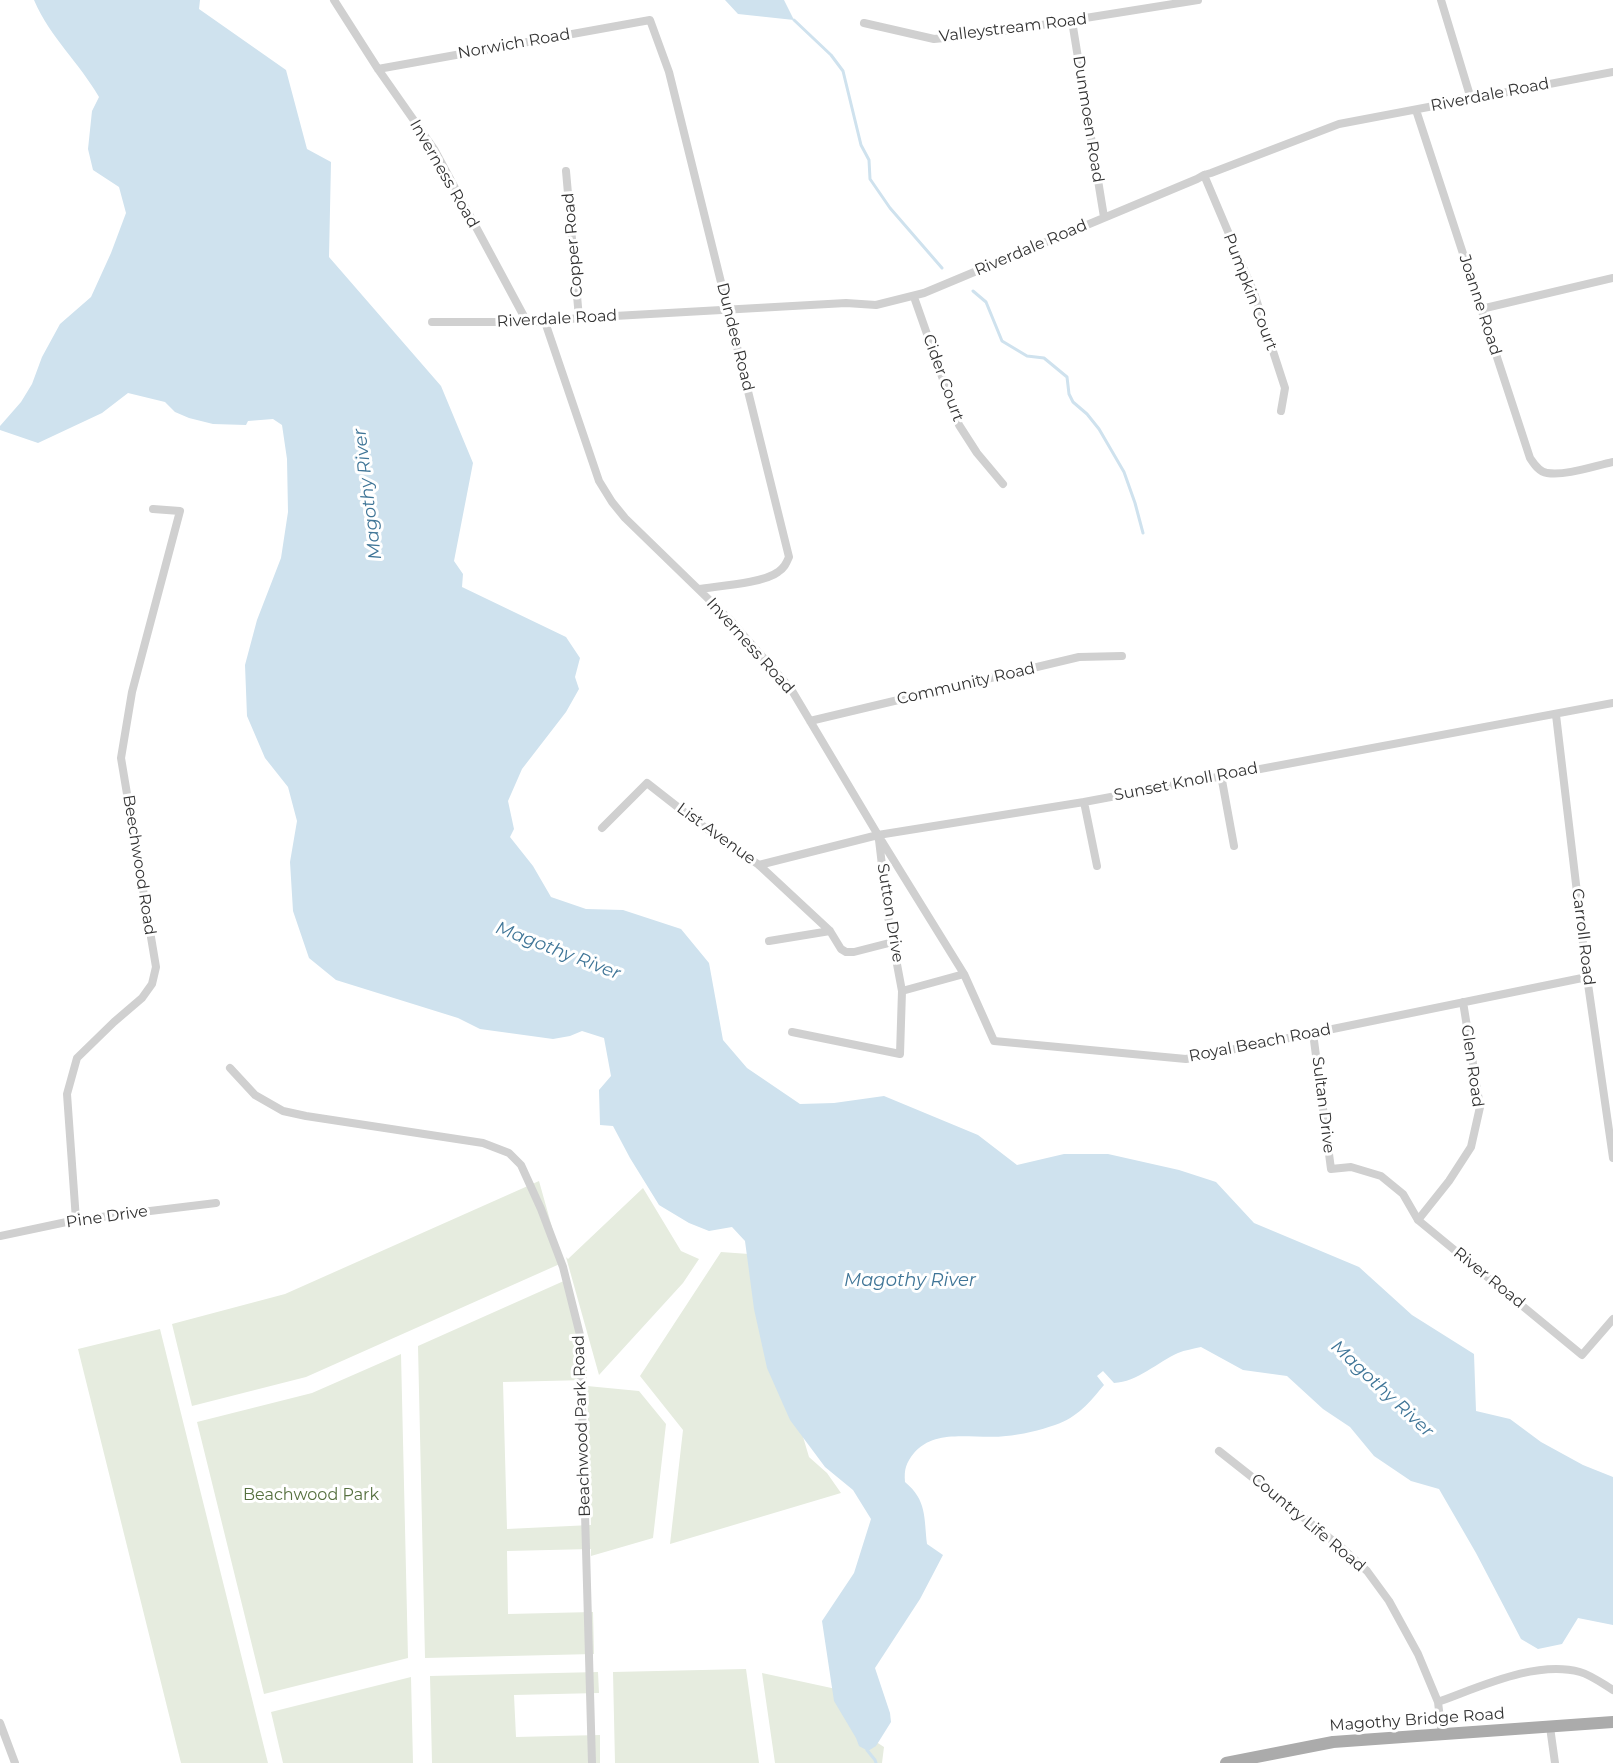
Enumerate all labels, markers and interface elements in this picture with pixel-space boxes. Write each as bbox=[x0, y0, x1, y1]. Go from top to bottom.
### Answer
street label: Valleystream Road bbox=[938, 9, 1088, 47]
street label: Norwich Road bbox=[456, 25, 572, 63]
street label: Dunmoen Road bbox=[1068, 54, 1108, 184]
street label: Riverdale Road bbox=[1429, 74, 1551, 116]
street label: Inverness Road bbox=[405, 116, 483, 232]
street label: Copper Road bbox=[559, 192, 587, 298]
street label: Riverdale Road bbox=[972, 216, 1090, 280]
street label: Pumpkin Court bbox=[1219, 231, 1281, 353]
street label: Joanne Road bbox=[1455, 252, 1505, 358]
street label: Dundee Road bbox=[712, 281, 758, 393]
street label: Riverdale Road bbox=[496, 306, 618, 332]
street label: Cider Court bbox=[918, 332, 968, 424]
water label: Magothy River bbox=[349, 427, 387, 561]
street label: Inverness Road bbox=[702, 594, 798, 698]
street label: Community Road bbox=[895, 659, 1037, 709]
street label: Sunset Knoll Road bbox=[1112, 759, 1260, 805]
street label: Beechwood Road bbox=[118, 794, 160, 936]
street label: List Avenue bbox=[673, 799, 759, 869]
street label: Sutton Drive bbox=[873, 862, 907, 964]
street label: Carroll Road bbox=[1568, 887, 1598, 987]
water label: Magothy River bbox=[492, 917, 624, 985]
street label: Royal Beach Road bbox=[1187, 1020, 1333, 1066]
street label: Glen Road bbox=[1457, 1023, 1487, 1109]
street label: Sultan Drive bbox=[1308, 1056, 1338, 1154]
street label: Pine Drive bbox=[65, 1202, 149, 1232]
street label: River Road bbox=[1449, 1243, 1529, 1313]
water label: Magothy River bbox=[844, 1270, 976, 1292]
street label: Beachwood Park Road bbox=[569, 1335, 595, 1517]
water label: Magothy River bbox=[1326, 1336, 1438, 1442]
street label: Country Life Road bbox=[1247, 1470, 1369, 1576]
park label: Beachwood Park bbox=[243, 1485, 379, 1505]
street label: Magothy Bridge Road bbox=[1329, 1704, 1505, 1736]

